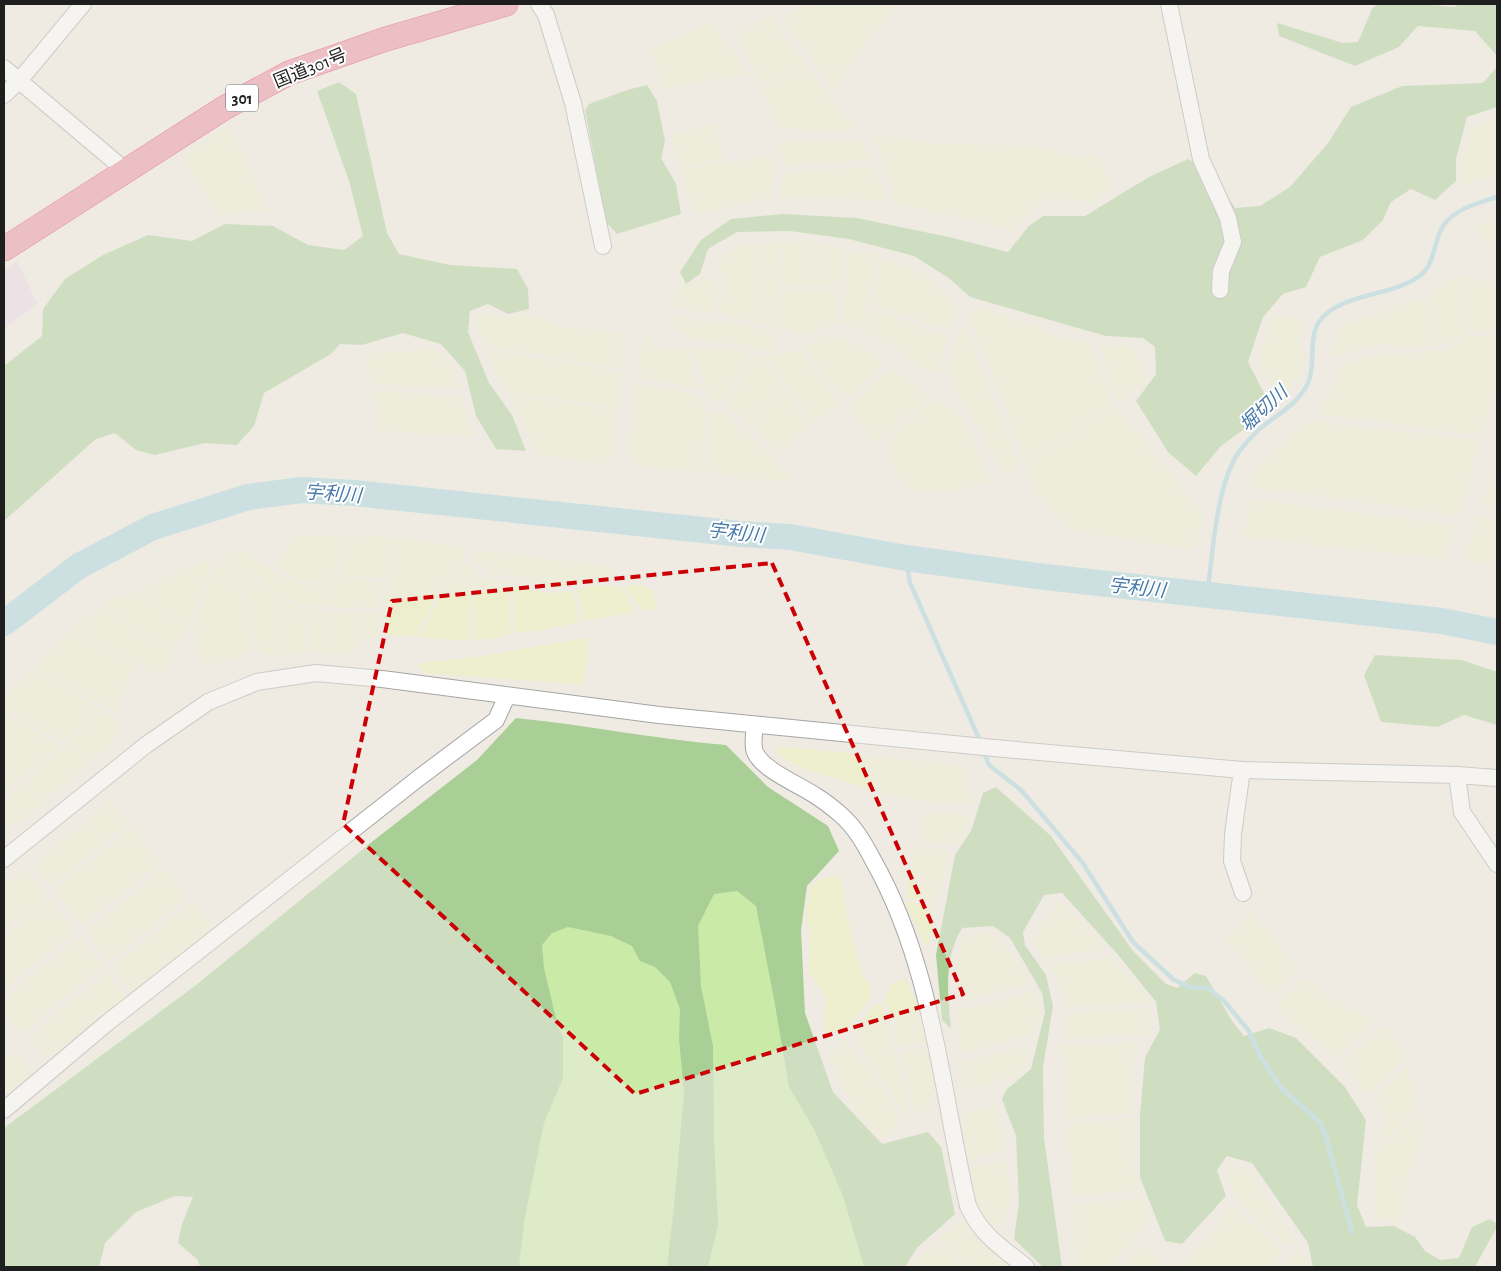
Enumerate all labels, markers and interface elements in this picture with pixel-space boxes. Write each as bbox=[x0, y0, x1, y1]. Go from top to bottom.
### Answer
street label: 国道301号 bbox=[270, 44, 350, 92]
road number: 301 bbox=[226, 85, 258, 112]
water label: 堀切川 bbox=[1236, 381, 1293, 435]
water label: 宇利川 bbox=[304, 482, 364, 506]
water label: 宇利川 bbox=[706, 520, 767, 546]
water label: 宇利川 bbox=[1107, 575, 1168, 601]

